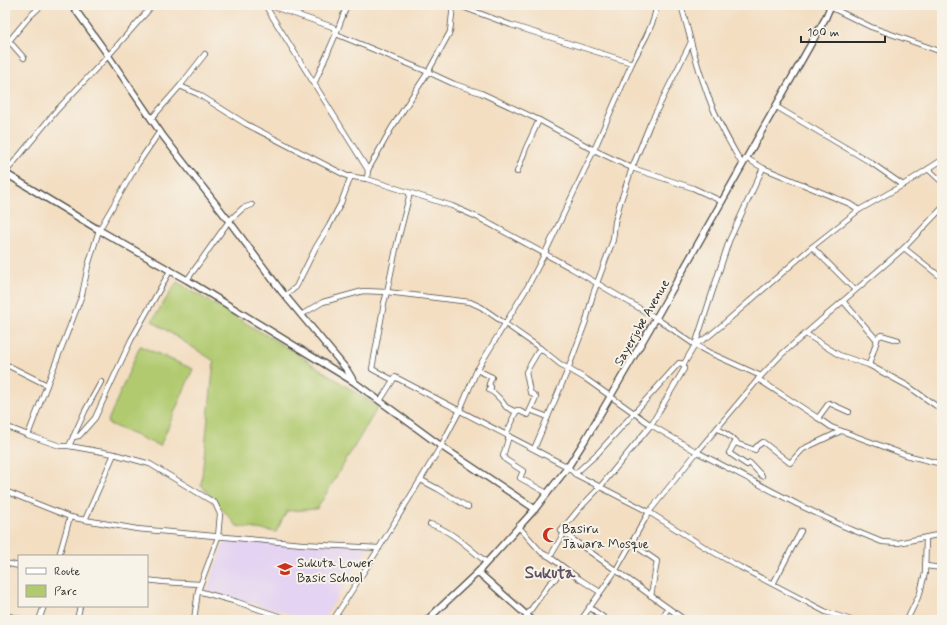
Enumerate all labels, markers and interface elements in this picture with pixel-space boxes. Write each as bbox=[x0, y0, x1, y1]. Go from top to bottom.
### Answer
scale bar bbox=[801, 18, 885, 44]
text: 100 m bbox=[807, 25, 839, 41]
street label: Sayerjobe Avenue bbox=[611, 276, 674, 369]
place label: Basiru Jawara Mosque bbox=[562, 521, 649, 553]
mosque icon: Basiru Jawara Mosque bbox=[541, 526, 559, 544]
legend bbox=[18, 555, 148, 607]
place label: Sukuta Lower Basic School bbox=[297, 555, 374, 587]
school or university icon: Sukuta Lower Basic School bbox=[276, 560, 294, 578]
district label: Sukuta bbox=[525, 562, 576, 584]
text: Route bbox=[54, 564, 80, 580]
text: Parc bbox=[54, 584, 77, 600]

